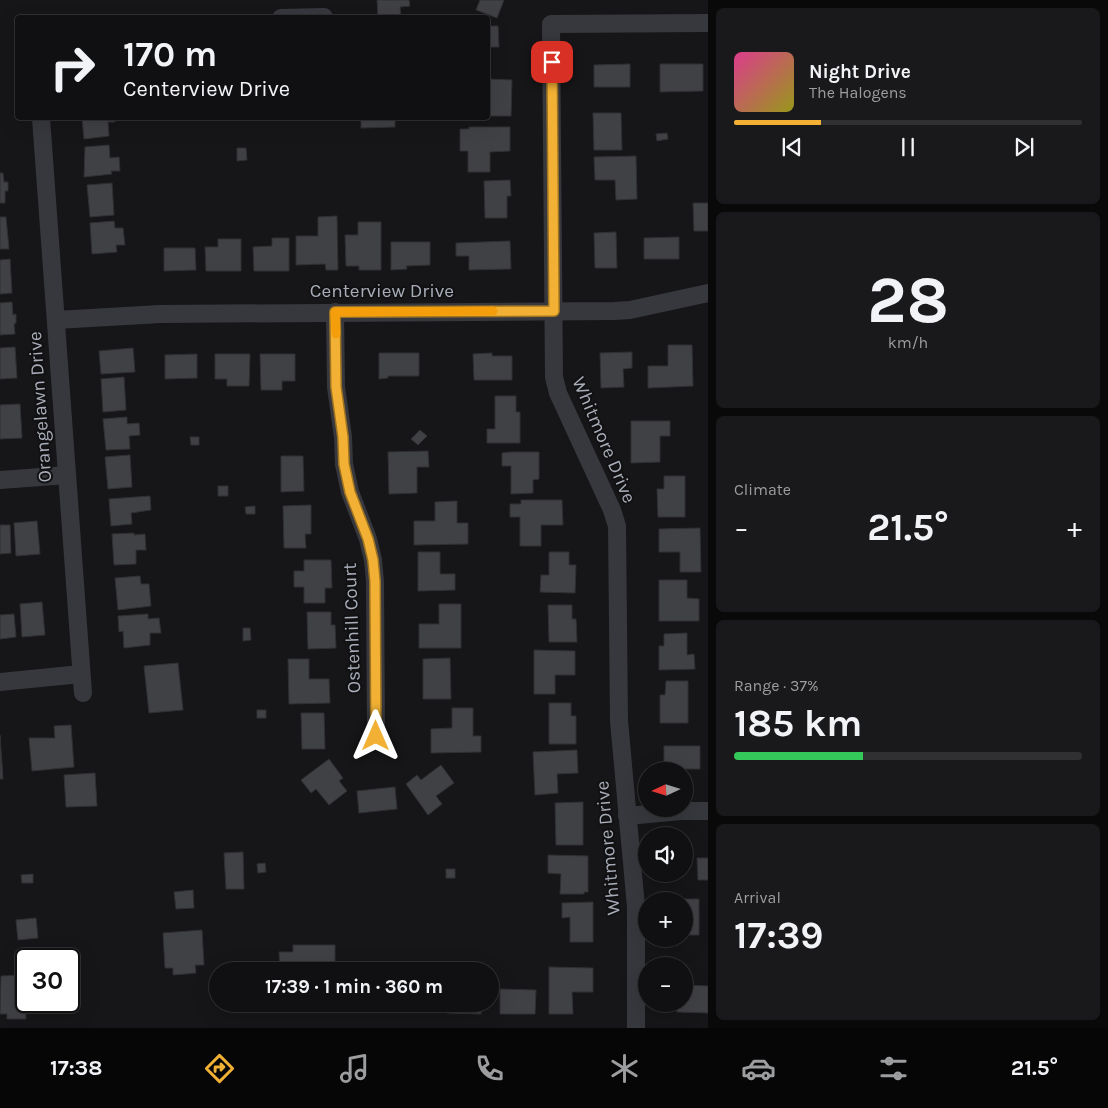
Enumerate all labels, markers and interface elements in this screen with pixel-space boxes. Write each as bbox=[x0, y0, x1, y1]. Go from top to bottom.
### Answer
text: 170 m bbox=[123, 34, 217, 75]
icon: right bbox=[40, 35, 105, 100]
pin bbox=[531, 41, 573, 83]
icon: arrive bbox=[538, 48, 566, 76]
text: Night Drive bbox=[809, 61, 911, 83]
text: Centerview Drive bbox=[123, 76, 290, 102]
text: The Halogens bbox=[809, 83, 907, 102]
icon: previous bbox=[778, 133, 806, 161]
icon: pause bbox=[894, 133, 922, 161]
icon: next bbox=[1010, 133, 1038, 161]
text: 28 bbox=[867, 262, 949, 338]
street label: Centerview Drive bbox=[310, 280, 454, 302]
street label: Orangelawn Drive bbox=[24, 331, 56, 483]
text: km/h bbox=[888, 333, 928, 352]
street label: Whitmore Drive bbox=[568, 374, 640, 506]
text: Climate bbox=[734, 480, 791, 499]
text: 21.5° bbox=[867, 505, 949, 550]
text: − bbox=[734, 511, 749, 544]
text: + bbox=[1067, 511, 1082, 544]
street label: Ostenhill Court bbox=[339, 562, 365, 694]
text: Range · 37% bbox=[734, 676, 819, 695]
text: 185 km bbox=[734, 701, 862, 746]
position arrow bbox=[349, 709, 401, 761]
north arrow bbox=[638, 762, 692, 818]
map controls bbox=[638, 762, 693, 1012]
street label: Whitmore Drive bbox=[591, 780, 625, 916]
button: sound bbox=[638, 827, 693, 882]
text: Arrival bbox=[734, 888, 781, 907]
button: + bbox=[638, 892, 693, 947]
text: 17:39 bbox=[734, 913, 824, 958]
speed limit sign: 30 bbox=[15, 948, 80, 1013]
button: − bbox=[638, 957, 693, 1012]
text: 17:39 · 1 min · 360 m bbox=[265, 976, 443, 998]
icon: directions bbox=[202, 1051, 237, 1086]
icon: music bbox=[337, 1051, 372, 1086]
icon: phone bbox=[472, 1051, 507, 1086]
icon: climate bbox=[607, 1051, 642, 1086]
icon: car bbox=[741, 1051, 776, 1086]
icon: filters bbox=[876, 1051, 911, 1086]
text: 17:38 bbox=[50, 1055, 103, 1081]
text: 21.5° bbox=[1011, 1055, 1058, 1081]

